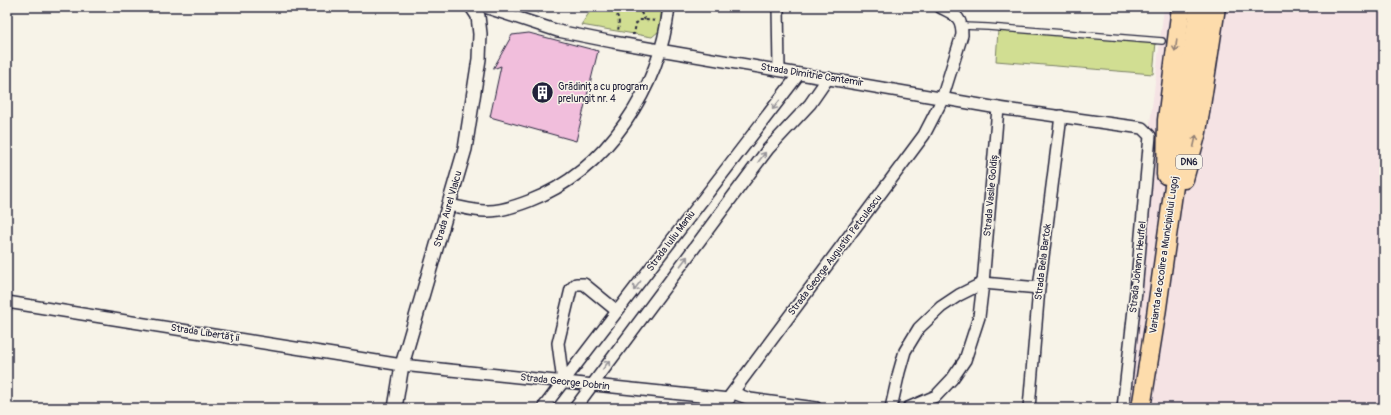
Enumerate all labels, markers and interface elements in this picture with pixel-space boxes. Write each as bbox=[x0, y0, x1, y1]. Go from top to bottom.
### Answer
one-way arrow bbox=[1172, 39, 1180, 52]
street label: Strada Dimitrie Cantemir bbox=[760, 61, 865, 89]
building icon: Grădinița cu program prelungit nr. 4 bbox=[529, 80, 555, 106]
place label: Grădinița cu program prelungit nr. 4 bbox=[558, 81, 648, 105]
one-way arrow bbox=[771, 99, 780, 110]
one-way arrow bbox=[1191, 134, 1199, 147]
one-way arrow bbox=[758, 152, 766, 163]
street label: Strada Vasile Goldiș bbox=[981, 153, 1001, 237]
road number: DN6 bbox=[1176, 155, 1202, 169]
street label: Strada Aurel Vlaicu bbox=[431, 170, 465, 248]
street label: Varianta de ocolire a Municipiului Lugoj bbox=[1147, 175, 1181, 335]
street label: Strada George Augustin Petculescu bbox=[786, 192, 884, 318]
street label: Strada Iuliu Maniu bbox=[644, 208, 698, 274]
street label: Strada Johann Heuffel bbox=[1127, 221, 1149, 313]
street label: Strada Bela Bartok bbox=[1032, 222, 1054, 301]
one-way arrow bbox=[680, 256, 688, 267]
one-way arrow bbox=[632, 280, 641, 291]
street label: Strada Libertății bbox=[170, 322, 240, 344]
one-way arrow bbox=[602, 360, 610, 371]
street label: Strada George Dobrin bbox=[520, 371, 611, 393]

